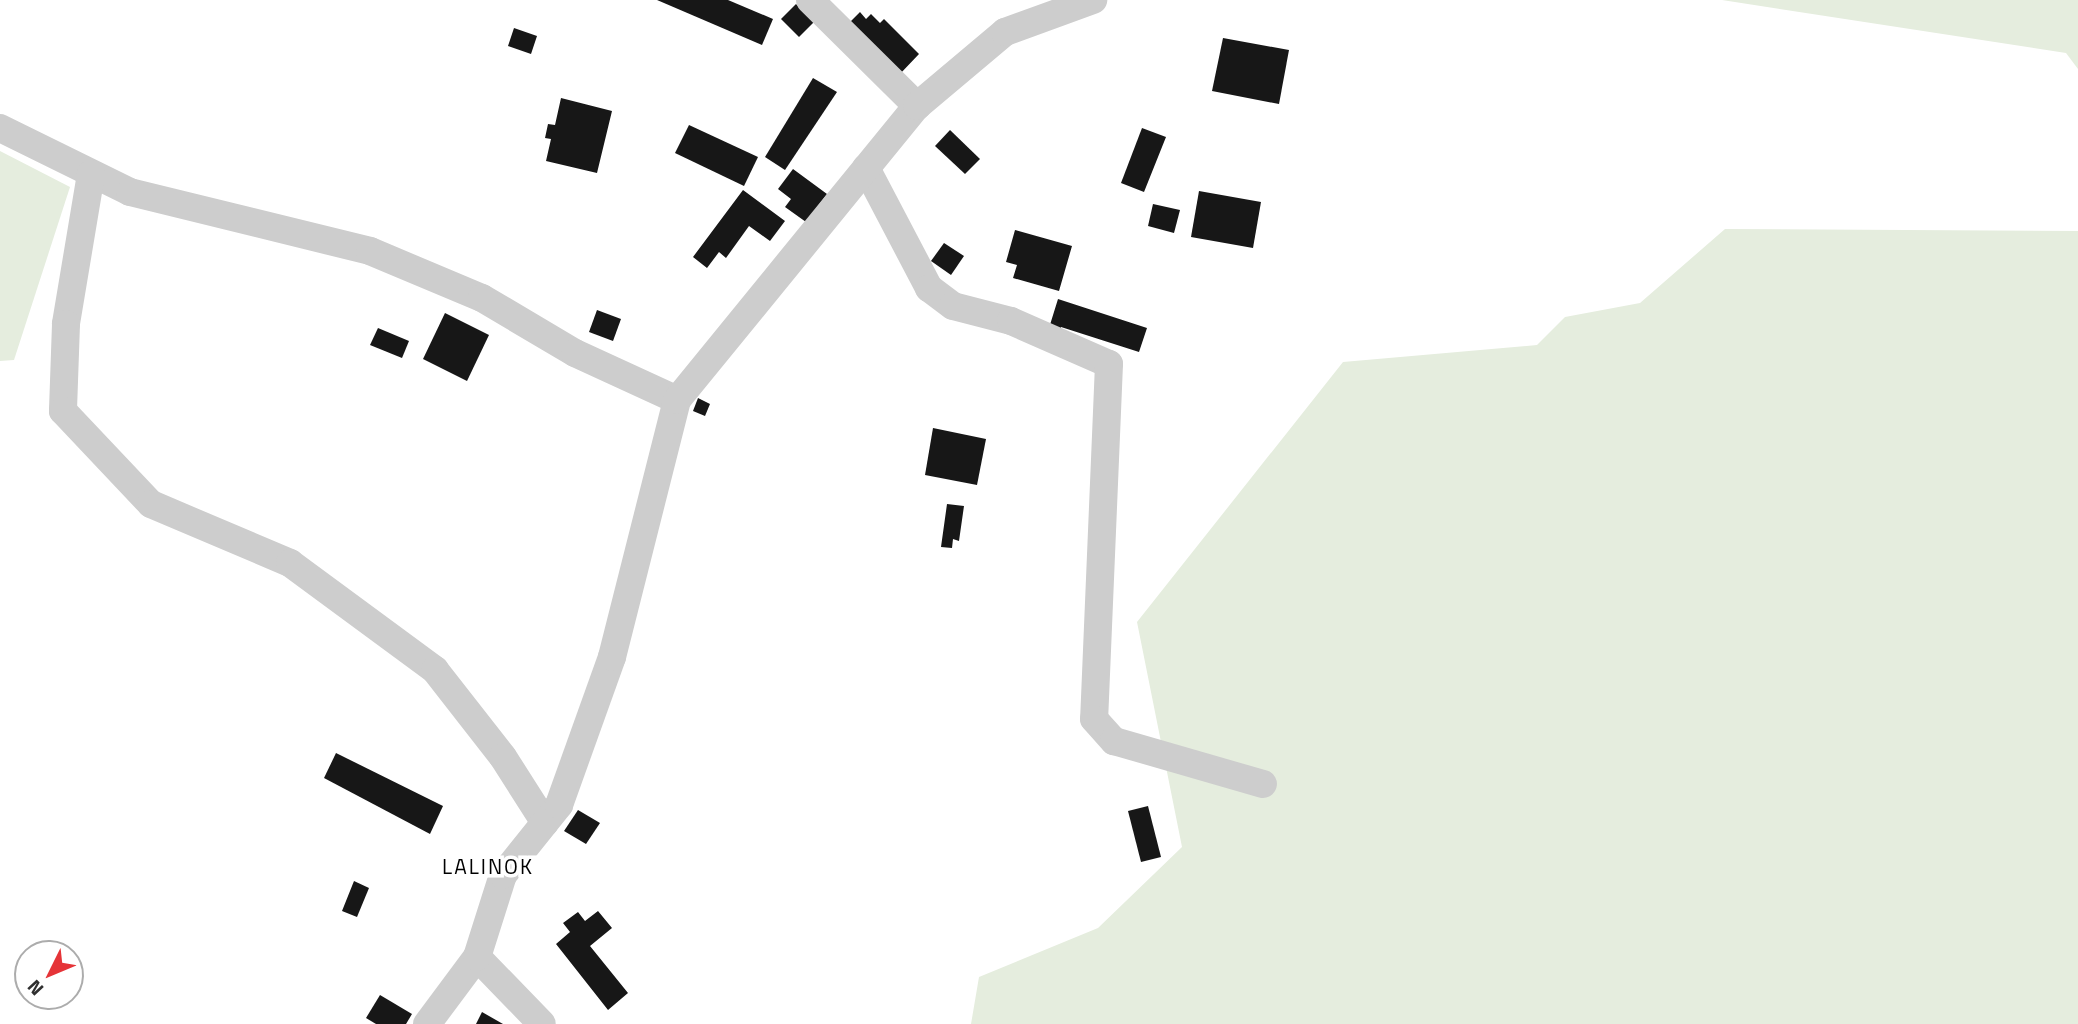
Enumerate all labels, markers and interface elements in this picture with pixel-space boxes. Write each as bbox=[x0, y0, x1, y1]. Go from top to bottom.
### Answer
district label: LALINOK bbox=[443, 853, 533, 879]
north arrow bbox=[14, 940, 84, 1010]
text: N bbox=[20, 974, 50, 1003]

